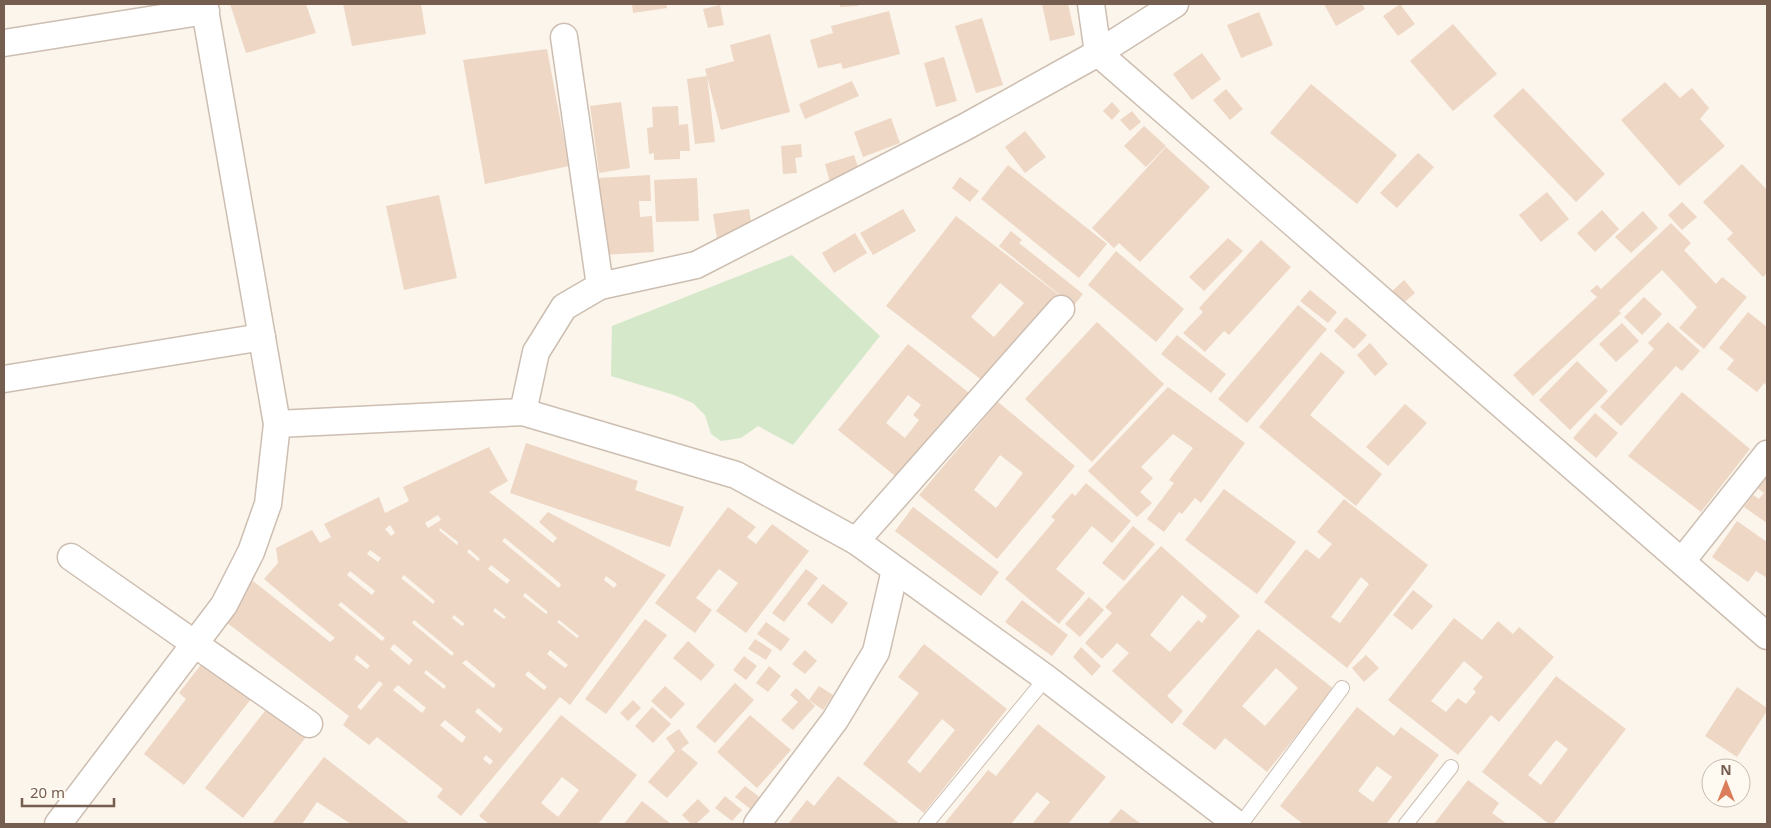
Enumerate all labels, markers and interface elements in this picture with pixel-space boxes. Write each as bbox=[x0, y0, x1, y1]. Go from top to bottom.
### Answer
north arrow bbox=[1701, 758, 1751, 808]
text: N bbox=[1720, 760, 1732, 779]
scale bar bbox=[22, 776, 115, 808]
text: 20 m bbox=[30, 782, 65, 802]

